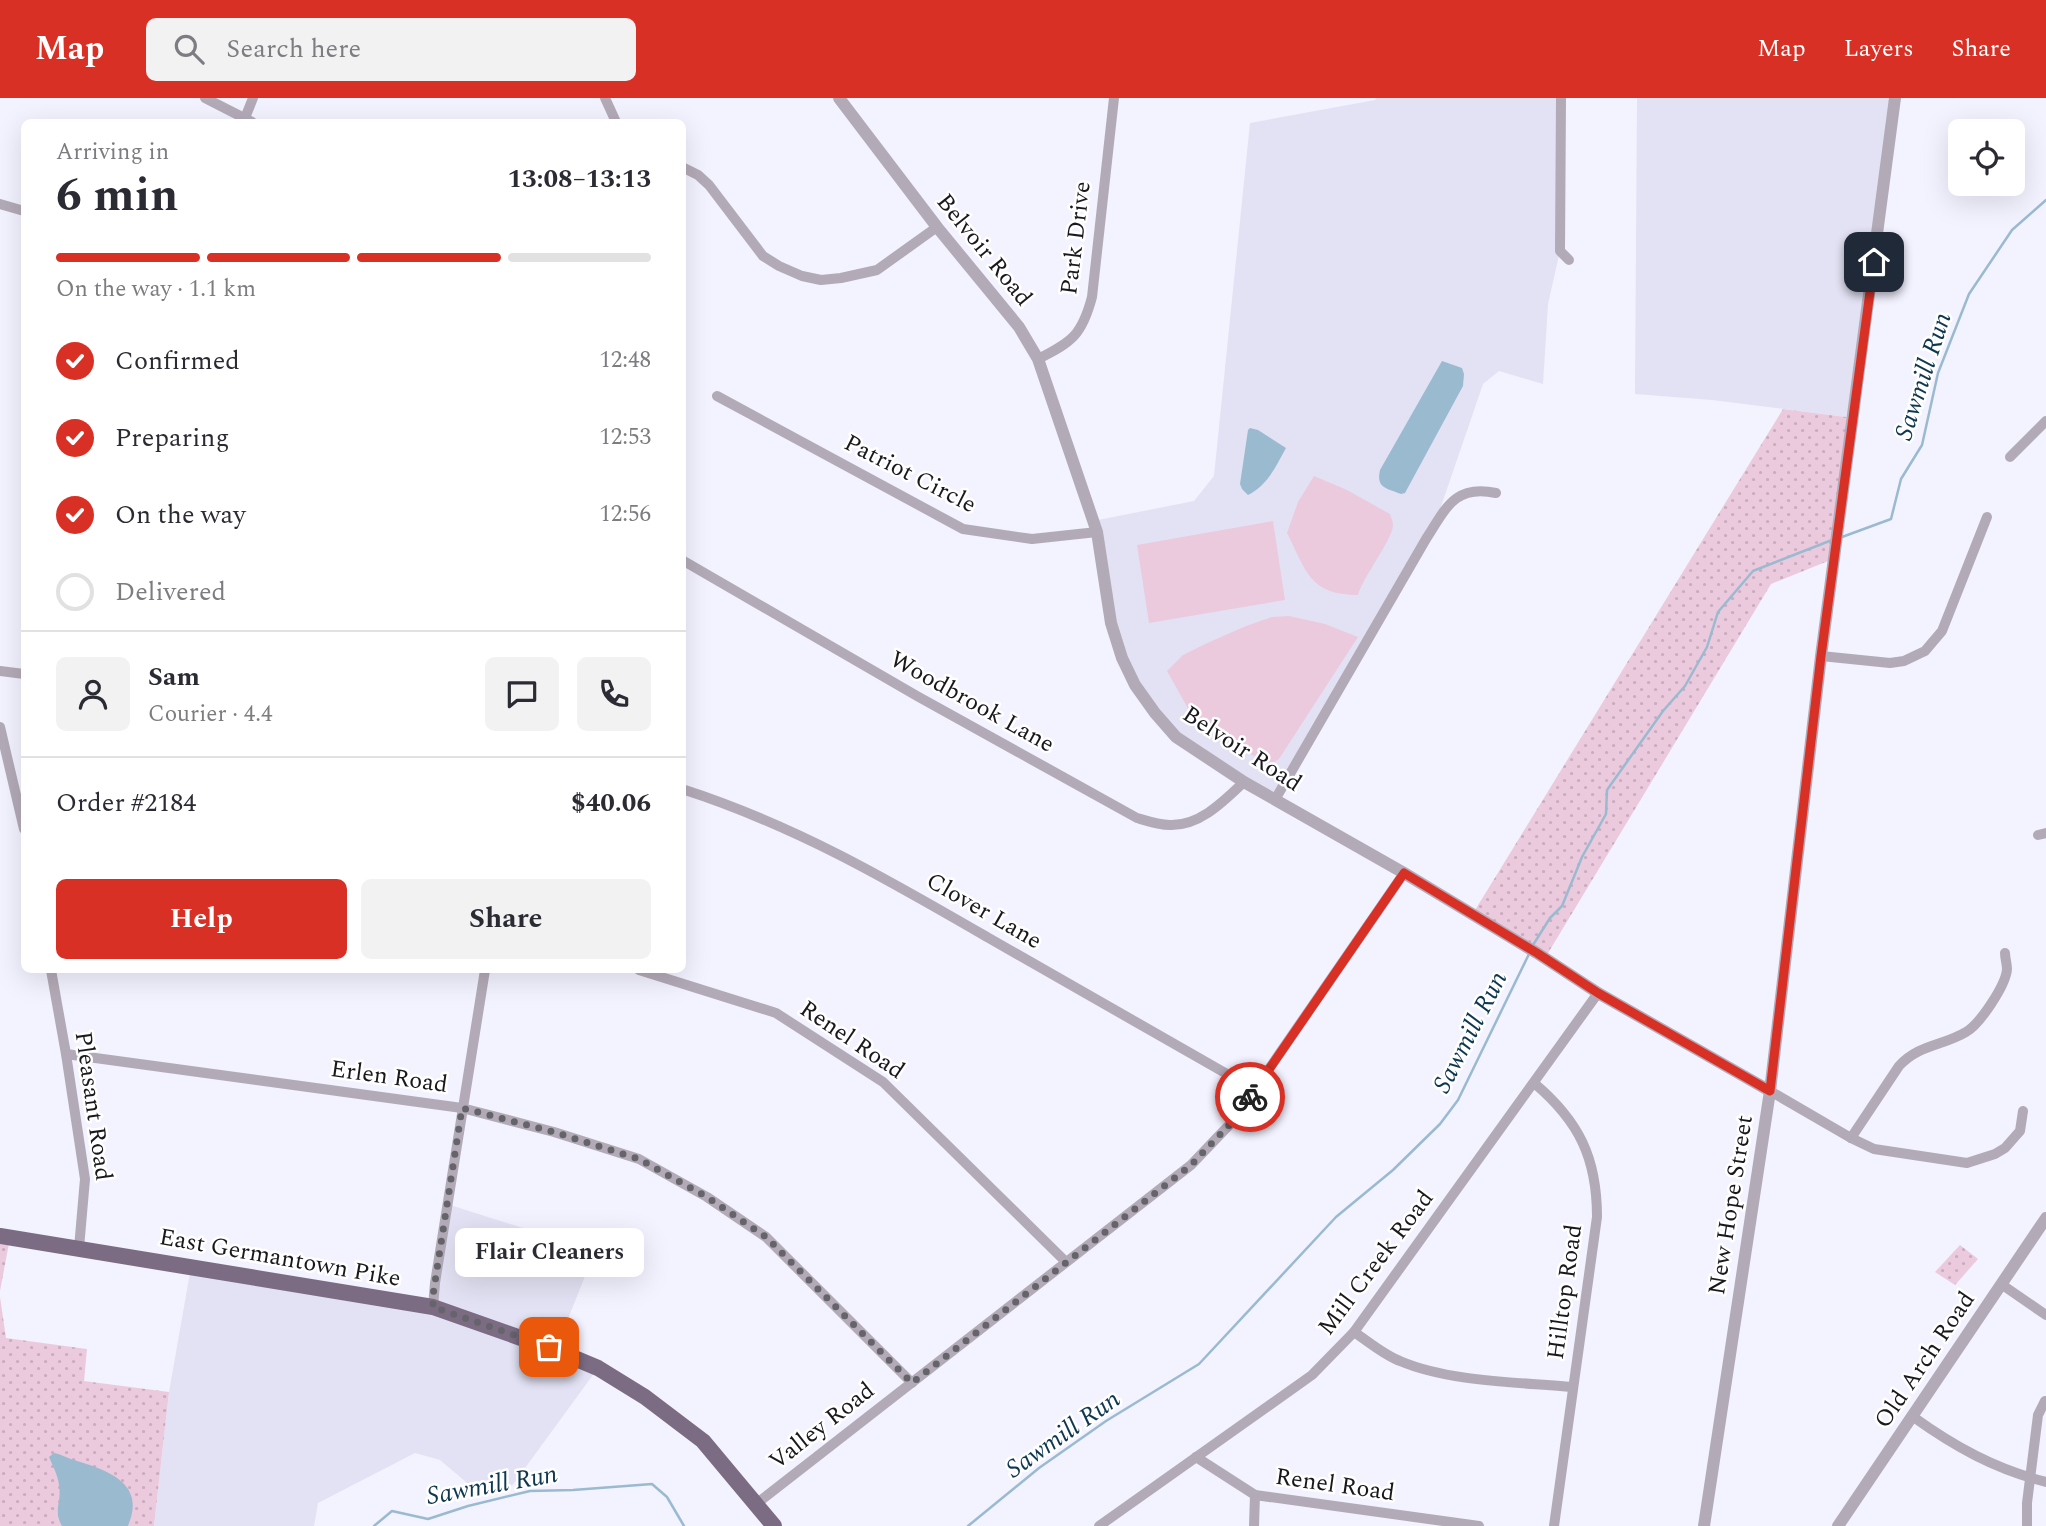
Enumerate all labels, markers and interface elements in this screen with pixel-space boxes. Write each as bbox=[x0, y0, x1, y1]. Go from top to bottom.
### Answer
search box bbox=[146, 18, 636, 81]
text: Map bbox=[35, 24, 104, 74]
text: Search here bbox=[226, 29, 361, 69]
icon: search bbox=[170, 30, 208, 68]
text: Map bbox=[1757, 31, 1806, 67]
text: Layers bbox=[1844, 31, 1914, 67]
text: Share bbox=[1952, 31, 2011, 67]
map controls bbox=[1948, 119, 2025, 196]
button: locate bbox=[1948, 119, 2025, 196]
text: Arriving in bbox=[56, 135, 169, 170]
text: 13:08–13:13 bbox=[507, 159, 651, 199]
text: 6 min bbox=[56, 161, 178, 231]
street label: Park Drive bbox=[1051, 179, 1101, 297]
street label: Belvoir Road bbox=[927, 186, 1041, 314]
pin bbox=[1844, 232, 1904, 292]
icon: home bbox=[1855, 243, 1893, 281]
text: On the way · 1.1 km bbox=[56, 272, 256, 307]
water label: Sawmill Run bbox=[1884, 307, 1963, 445]
text: Confirmed bbox=[115, 341, 240, 381]
icon: check bbox=[56, 342, 94, 380]
text: 12:48 bbox=[599, 343, 651, 378]
text: Preparing bbox=[115, 418, 229, 458]
icon: check bbox=[56, 419, 94, 457]
text: 12:53 bbox=[599, 420, 651, 455]
street label: Patriot Circle bbox=[837, 425, 983, 523]
text: On the way bbox=[115, 495, 246, 535]
icon: check bbox=[56, 496, 94, 534]
text: 12:56 bbox=[599, 497, 651, 532]
text: Delivered bbox=[115, 572, 226, 612]
street label: Woodbrook Lane bbox=[883, 642, 1061, 762]
button: person bbox=[56, 657, 130, 731]
text: Sam bbox=[148, 657, 200, 697]
button: chat bbox=[485, 657, 559, 731]
button: phone bbox=[577, 657, 651, 731]
text: Courier · 4.4 bbox=[148, 697, 273, 732]
street label: Belvoir Road bbox=[1175, 697, 1309, 801]
text: Order #2184 bbox=[56, 783, 196, 823]
text: $40.06 bbox=[571, 783, 651, 823]
street label: Clover Lane bbox=[919, 863, 1049, 959]
button: Help bbox=[56, 879, 347, 959]
button: Share bbox=[361, 879, 651, 959]
water label: Sawmill Run bbox=[1422, 964, 1518, 1100]
street label: Renel Road bbox=[792, 991, 912, 1089]
street label: Pleasant Road bbox=[65, 1029, 121, 1183]
street label: Erlen Road bbox=[328, 1051, 450, 1103]
courier bbox=[1215, 1062, 1285, 1132]
icon: bike bbox=[1231, 1078, 1269, 1116]
street label: New Hope Street bbox=[1699, 1113, 1763, 1297]
street label: Mill Creek Road bbox=[1309, 1183, 1443, 1343]
street label: East Germantown Pike bbox=[156, 1219, 404, 1297]
street label: Hilltop Road bbox=[1538, 1222, 1592, 1362]
callout: Flair Cleaners bbox=[454, 1228, 644, 1277]
text: Flair Cleaners bbox=[475, 1235, 624, 1270]
street label: Old Arch Road bbox=[1866, 1284, 1984, 1436]
pin bbox=[519, 1317, 579, 1377]
icon: bag bbox=[530, 1328, 568, 1366]
street label: Valley Road bbox=[761, 1373, 883, 1479]
water label: Sawmill Run bbox=[997, 1380, 1129, 1488]
water label: Sawmill Run bbox=[423, 1454, 561, 1516]
street label: Renel Road bbox=[1273, 1459, 1397, 1511]

